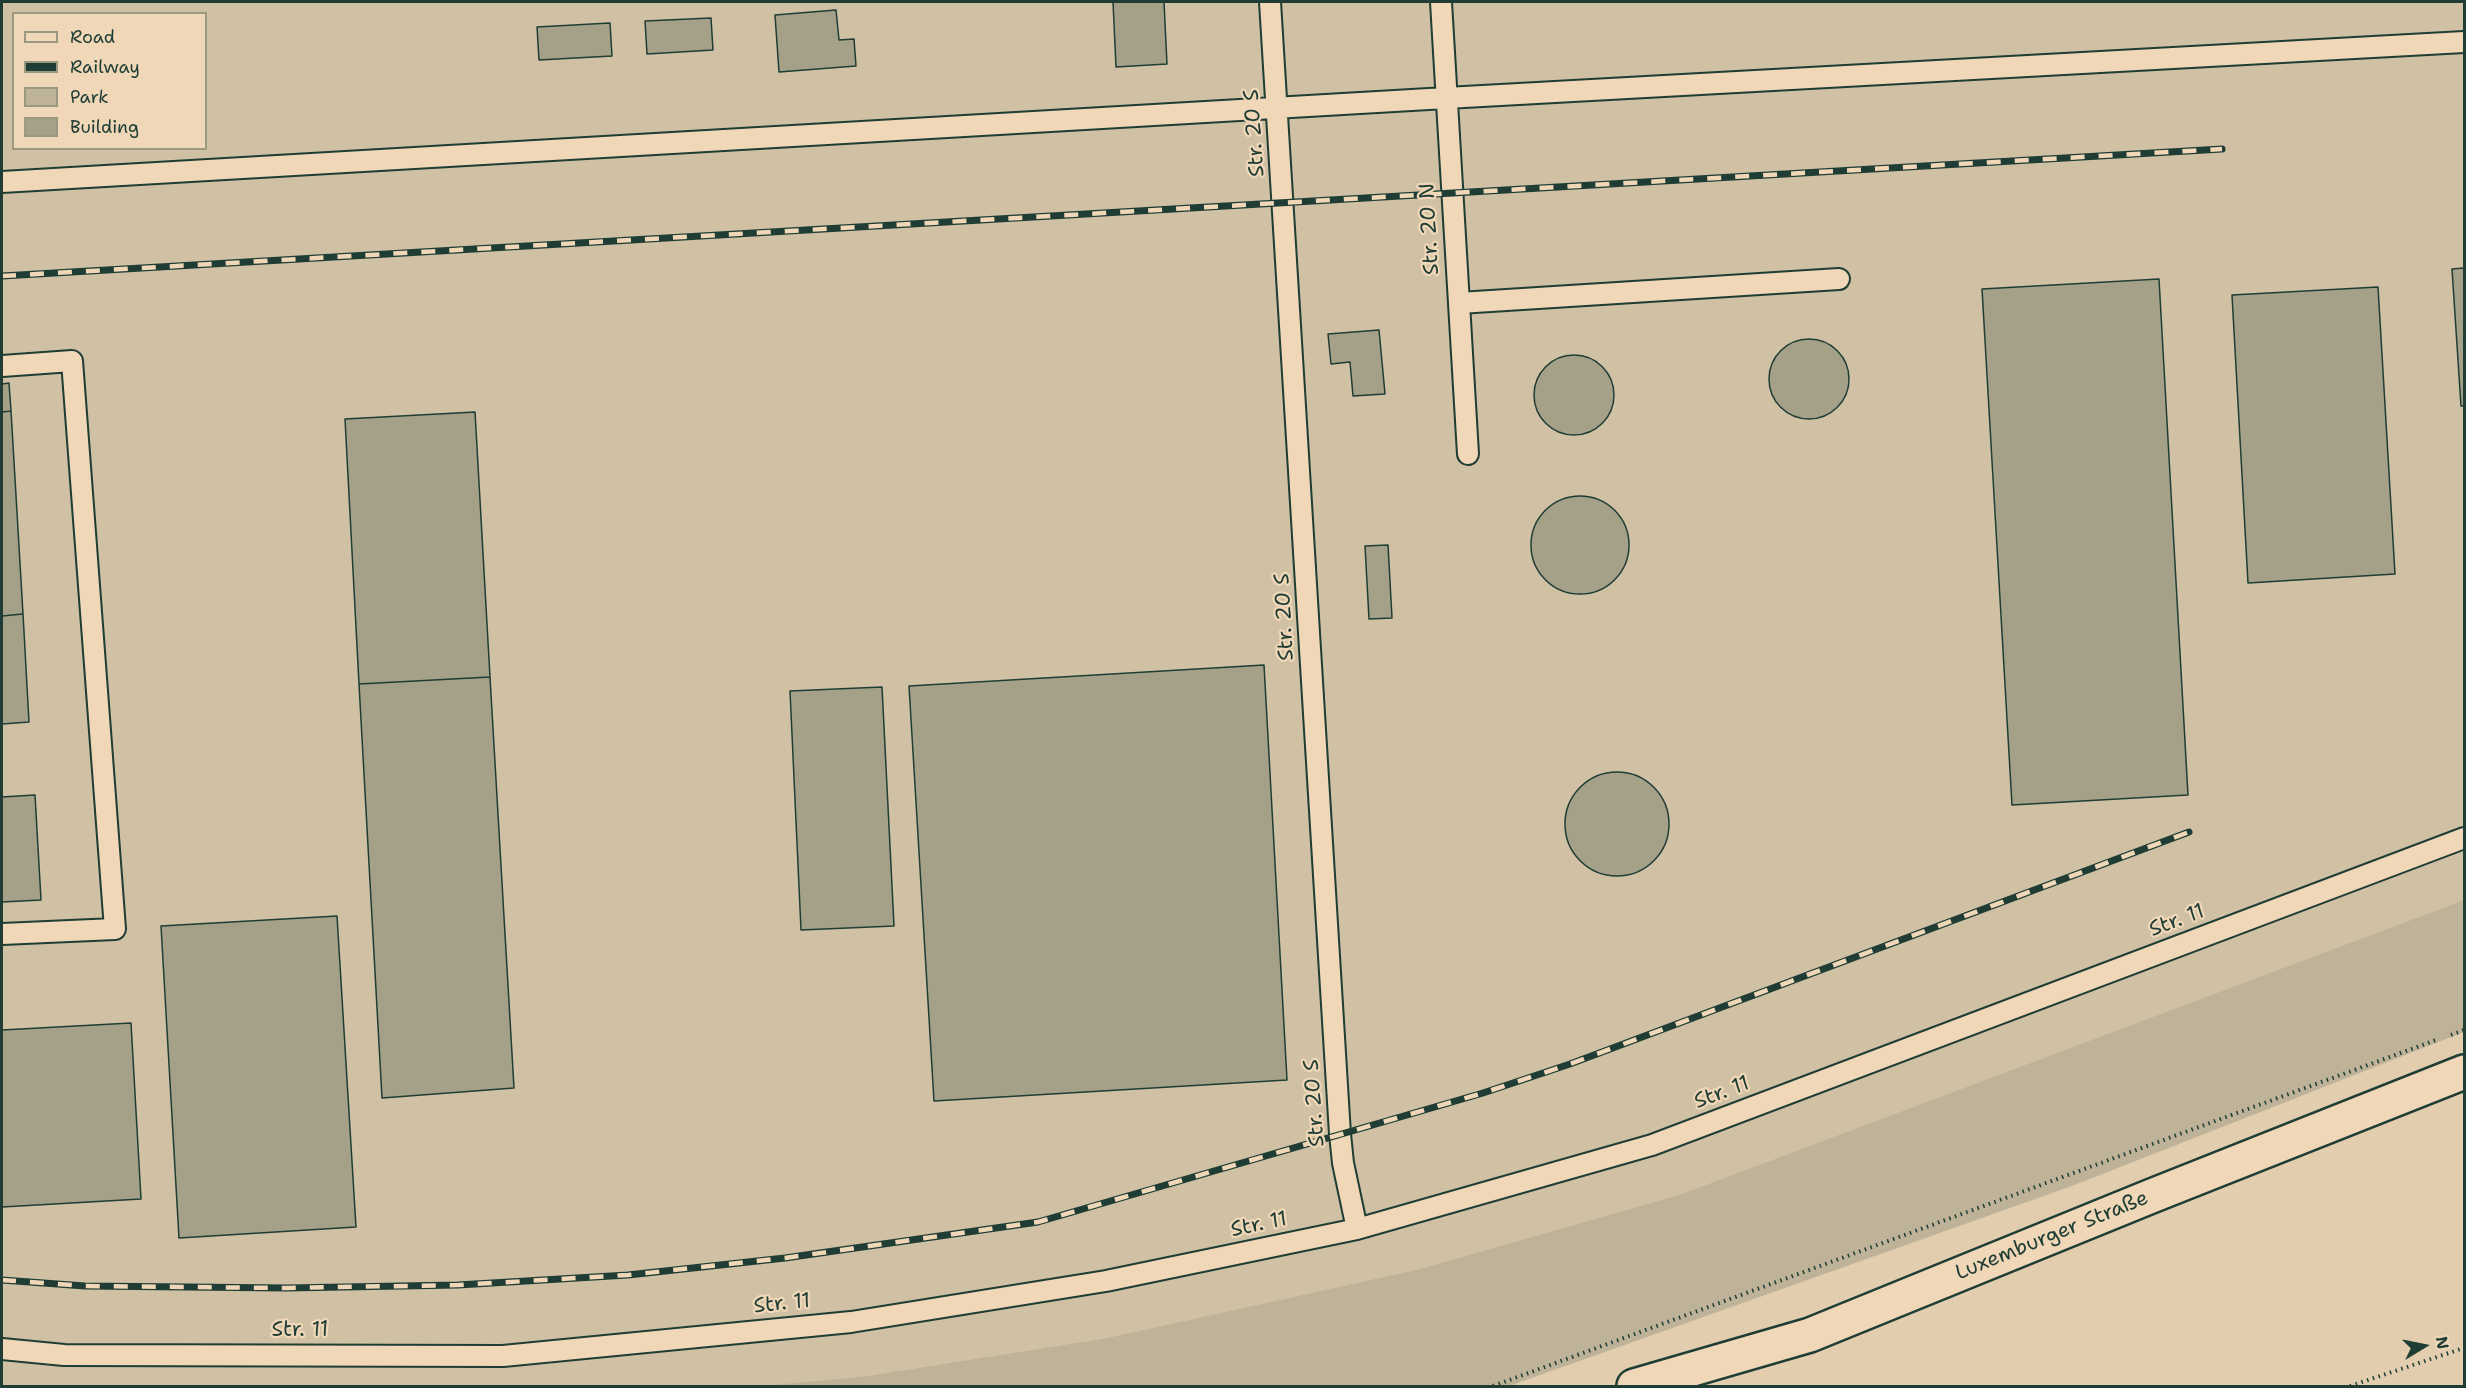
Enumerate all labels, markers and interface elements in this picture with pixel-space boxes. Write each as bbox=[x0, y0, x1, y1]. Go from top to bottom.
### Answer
legend bbox=[12, 12, 207, 150]
text: Road bbox=[70, 25, 115, 49]
text: Railway bbox=[70, 55, 140, 79]
text: Park bbox=[70, 85, 109, 109]
street label: Str. 20 S bbox=[1239, 88, 1271, 178]
text: Building bbox=[70, 115, 139, 139]
street label: Str. 20 N bbox=[1415, 182, 1445, 276]
street label: Str. 20 S bbox=[1270, 572, 1300, 662]
street label: Str. 11 bbox=[2146, 899, 2208, 943]
street label: Str. 20 S bbox=[1299, 1058, 1331, 1148]
street label: Str. 11 bbox=[1691, 1071, 1753, 1115]
street label: Luxemburger Straße bbox=[1952, 1186, 2152, 1286]
street label: Str. 11 bbox=[1228, 1207, 1290, 1243]
street label: Str. 11 bbox=[752, 1288, 812, 1320]
north arrow bbox=[2394, 1316, 2454, 1376]
street label: Str. 11 bbox=[271, 1318, 329, 1344]
text: N bbox=[2431, 1335, 2454, 1351]

